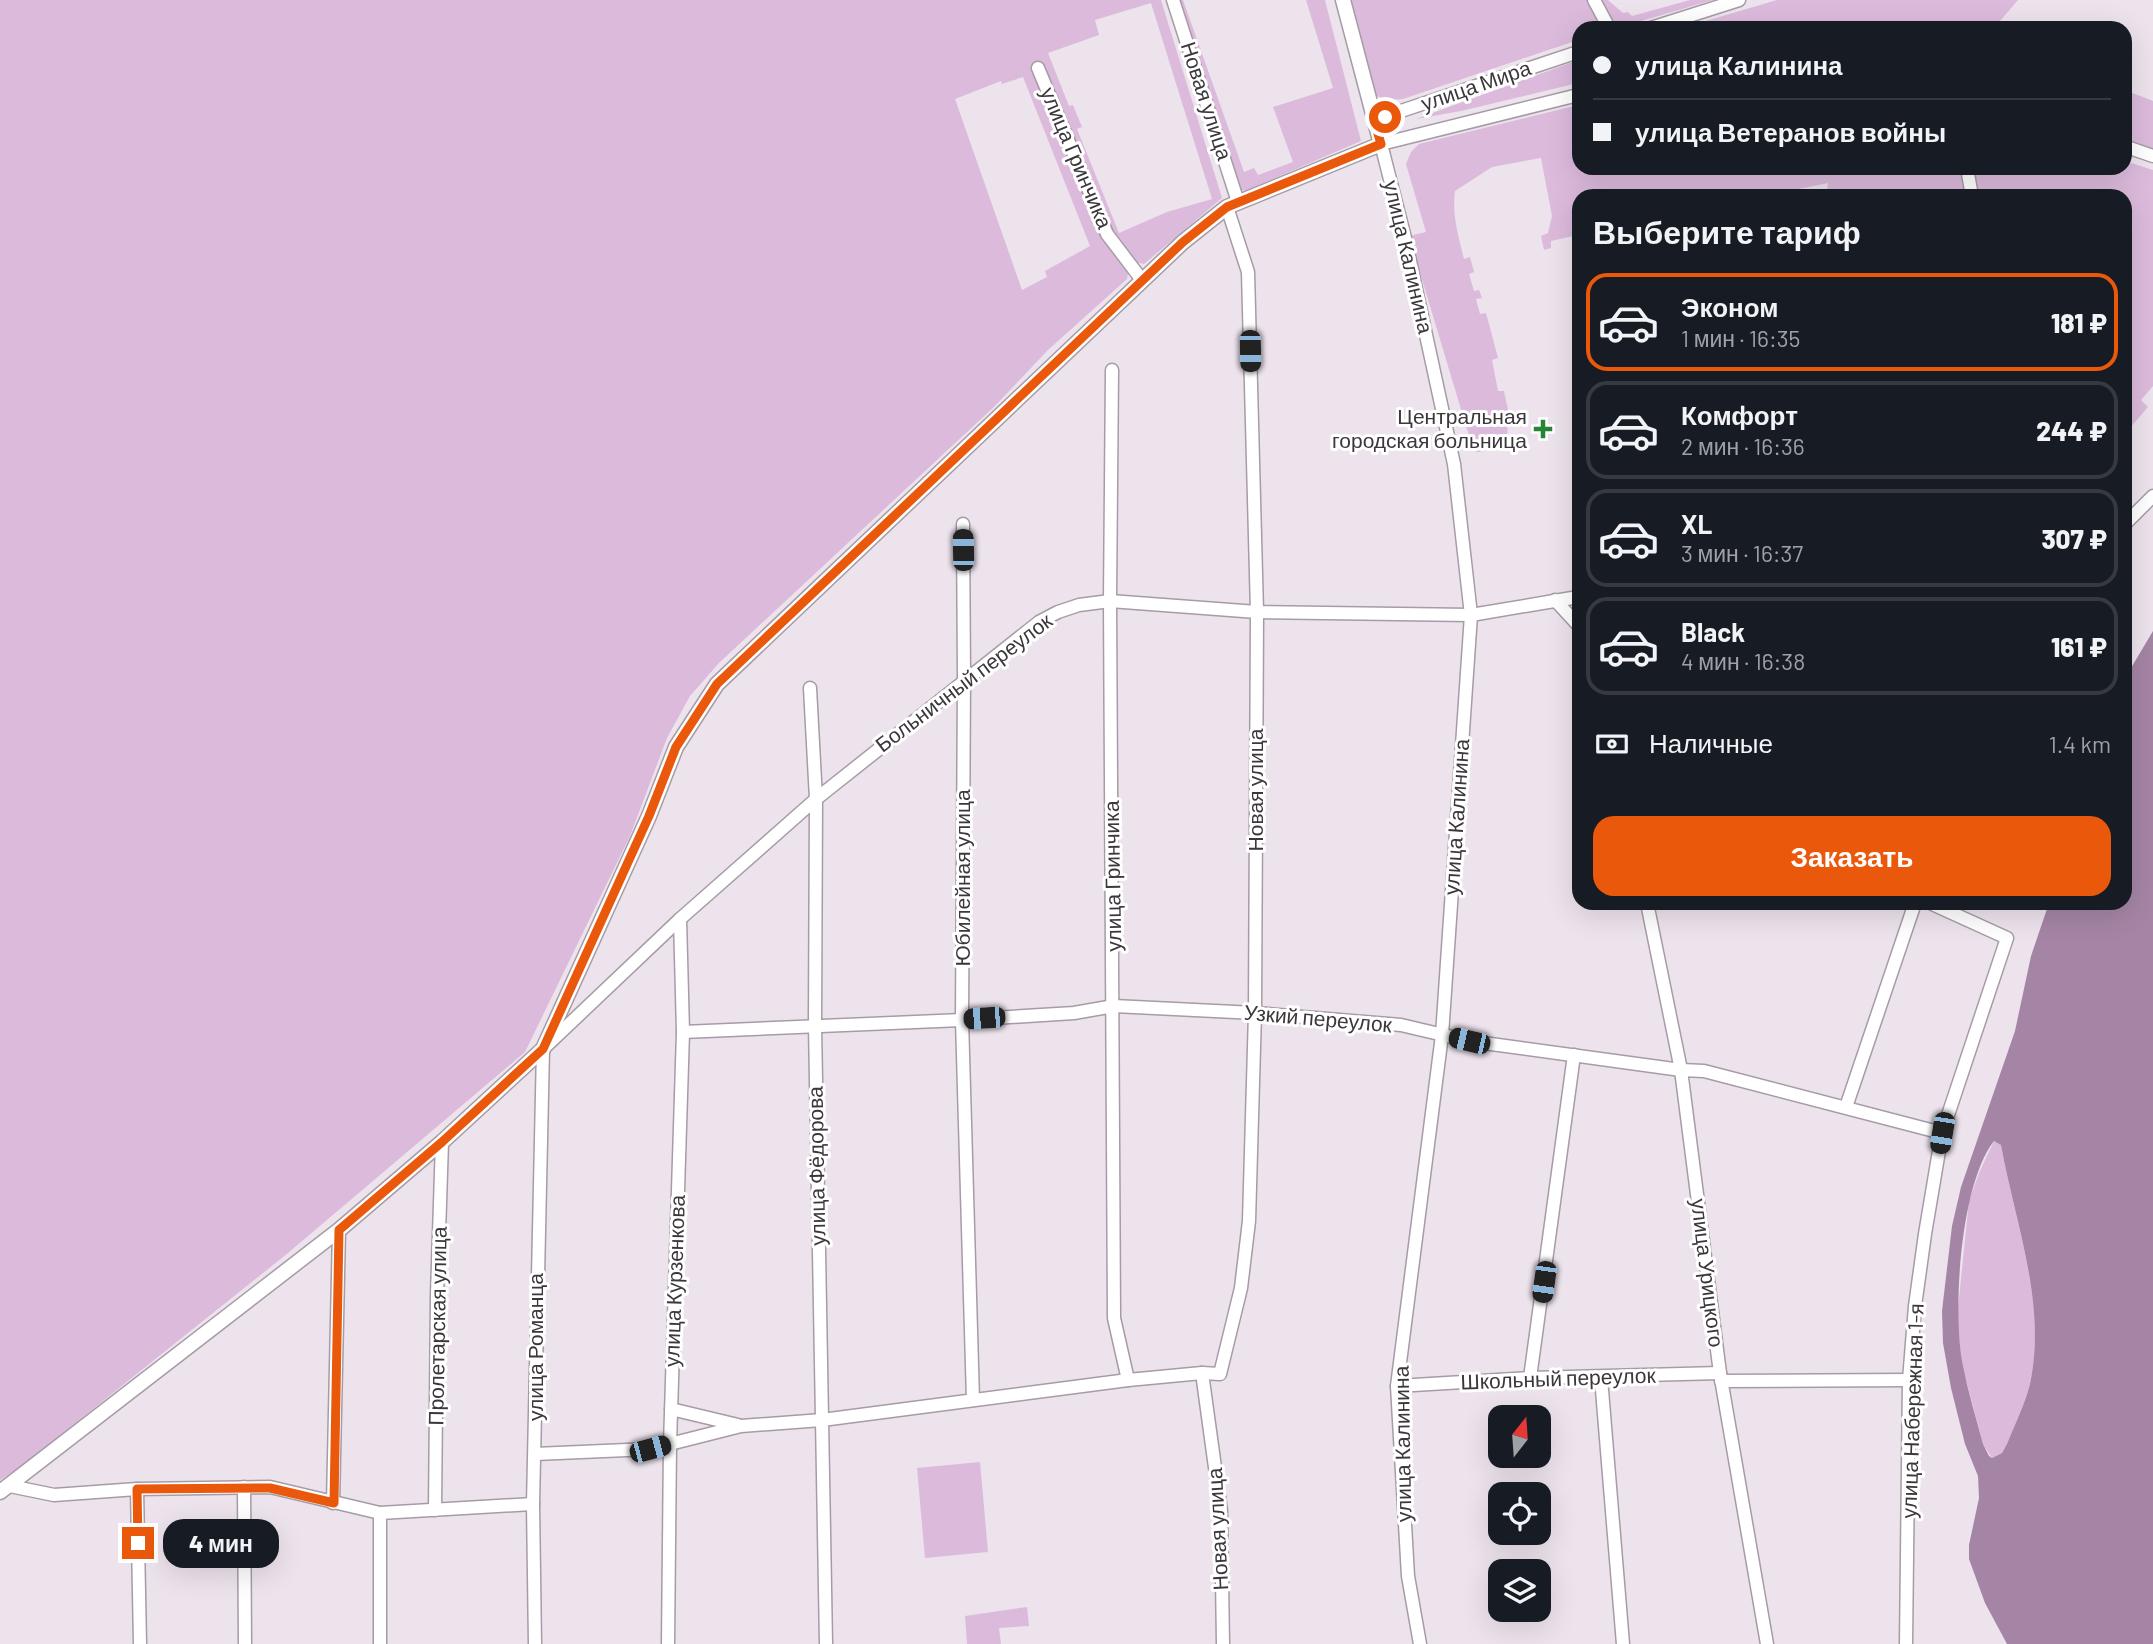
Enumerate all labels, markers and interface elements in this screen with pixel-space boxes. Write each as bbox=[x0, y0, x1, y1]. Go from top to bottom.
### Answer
street label: Новая улица bbox=[1177, 38, 1238, 163]
text: улица Калинина bbox=[1635, 49, 1843, 80]
street label: улица Мира bbox=[1417, 54, 1534, 115]
street label: улица Гринчика bbox=[1036, 83, 1119, 232]
route start bbox=[1369, 101, 1401, 133]
text: улица Ветеранов войны bbox=[1635, 116, 1946, 147]
street label: улица Калинина bbox=[1380, 178, 1439, 336]
text: Выберите тариф bbox=[1593, 212, 1861, 250]
icon: car bbox=[1597, 291, 1660, 354]
text: Эконом bbox=[1681, 291, 1779, 322]
text: 181 ₽ bbox=[2051, 307, 2107, 338]
text: 1 мин · 16:35 bbox=[1681, 324, 1800, 352]
car bbox=[1240, 330, 1261, 372]
icon: car bbox=[1597, 399, 1660, 462]
text: Комфорт bbox=[1681, 399, 1798, 430]
place label: Центральная городская больница bbox=[1332, 403, 1527, 452]
text: 244 ₽ bbox=[2036, 415, 2107, 446]
marker: Центральная городская больница bbox=[1533, 419, 1553, 439]
text: 2 мин · 16:36 bbox=[1681, 432, 1805, 460]
icon: car bbox=[1597, 507, 1660, 570]
text: XL bbox=[1681, 508, 1712, 539]
text: 307 ₽ bbox=[2041, 523, 2107, 554]
car bbox=[953, 529, 974, 571]
text: 3 мин · 16:37 bbox=[1681, 539, 1803, 567]
street label: Больничный переулок bbox=[870, 607, 1057, 756]
icon: car bbox=[1597, 615, 1660, 678]
text: Black bbox=[1681, 616, 1745, 647]
text: 161 ₽ bbox=[2051, 631, 2107, 662]
text: 4 мин · 16:38 bbox=[1681, 647, 1805, 675]
icon: cash bbox=[1593, 725, 1631, 763]
text: Наличные bbox=[1649, 727, 1773, 758]
street label: Новая улица bbox=[1242, 728, 1267, 851]
text: 1.4 km bbox=[2049, 730, 2111, 758]
street label: улица Калинина bbox=[1438, 738, 1473, 896]
street label: Юбилейная улица bbox=[949, 789, 974, 967]
street label: улица Гринчика bbox=[1098, 800, 1125, 952]
button: Заказать bbox=[1593, 816, 2111, 896]
street label: Узкий переулок bbox=[1243, 999, 1394, 1036]
car bbox=[963, 1006, 1006, 1030]
car bbox=[1447, 1026, 1492, 1056]
street label: улица Фёдорова bbox=[802, 1086, 829, 1246]
car bbox=[1929, 1111, 1956, 1155]
street label: улица Курзенкова bbox=[658, 1194, 689, 1367]
street label: улица Урицкого bbox=[1687, 1197, 1730, 1349]
street label: Пролетарская улица bbox=[422, 1226, 451, 1426]
car bbox=[1531, 1260, 1558, 1304]
street label: улица Романца bbox=[522, 1273, 547, 1421]
street label: улица Набережная 1-я bbox=[1895, 1303, 1928, 1519]
street label: Школьный переулок bbox=[1460, 1362, 1657, 1393]
street label: улица Калинина bbox=[1388, 1365, 1415, 1522]
north arrow bbox=[1488, 1405, 1550, 1468]
map controls bbox=[1488, 1405, 1551, 1622]
car bbox=[627, 1433, 674, 1465]
street label: Новая улица bbox=[1201, 1467, 1232, 1591]
button: locate bbox=[1488, 1482, 1551, 1545]
callout: 4 мин bbox=[162, 1518, 278, 1568]
route end bbox=[122, 1527, 154, 1559]
text: 4 мин bbox=[189, 1529, 253, 1557]
button: layers bbox=[1488, 1559, 1551, 1622]

